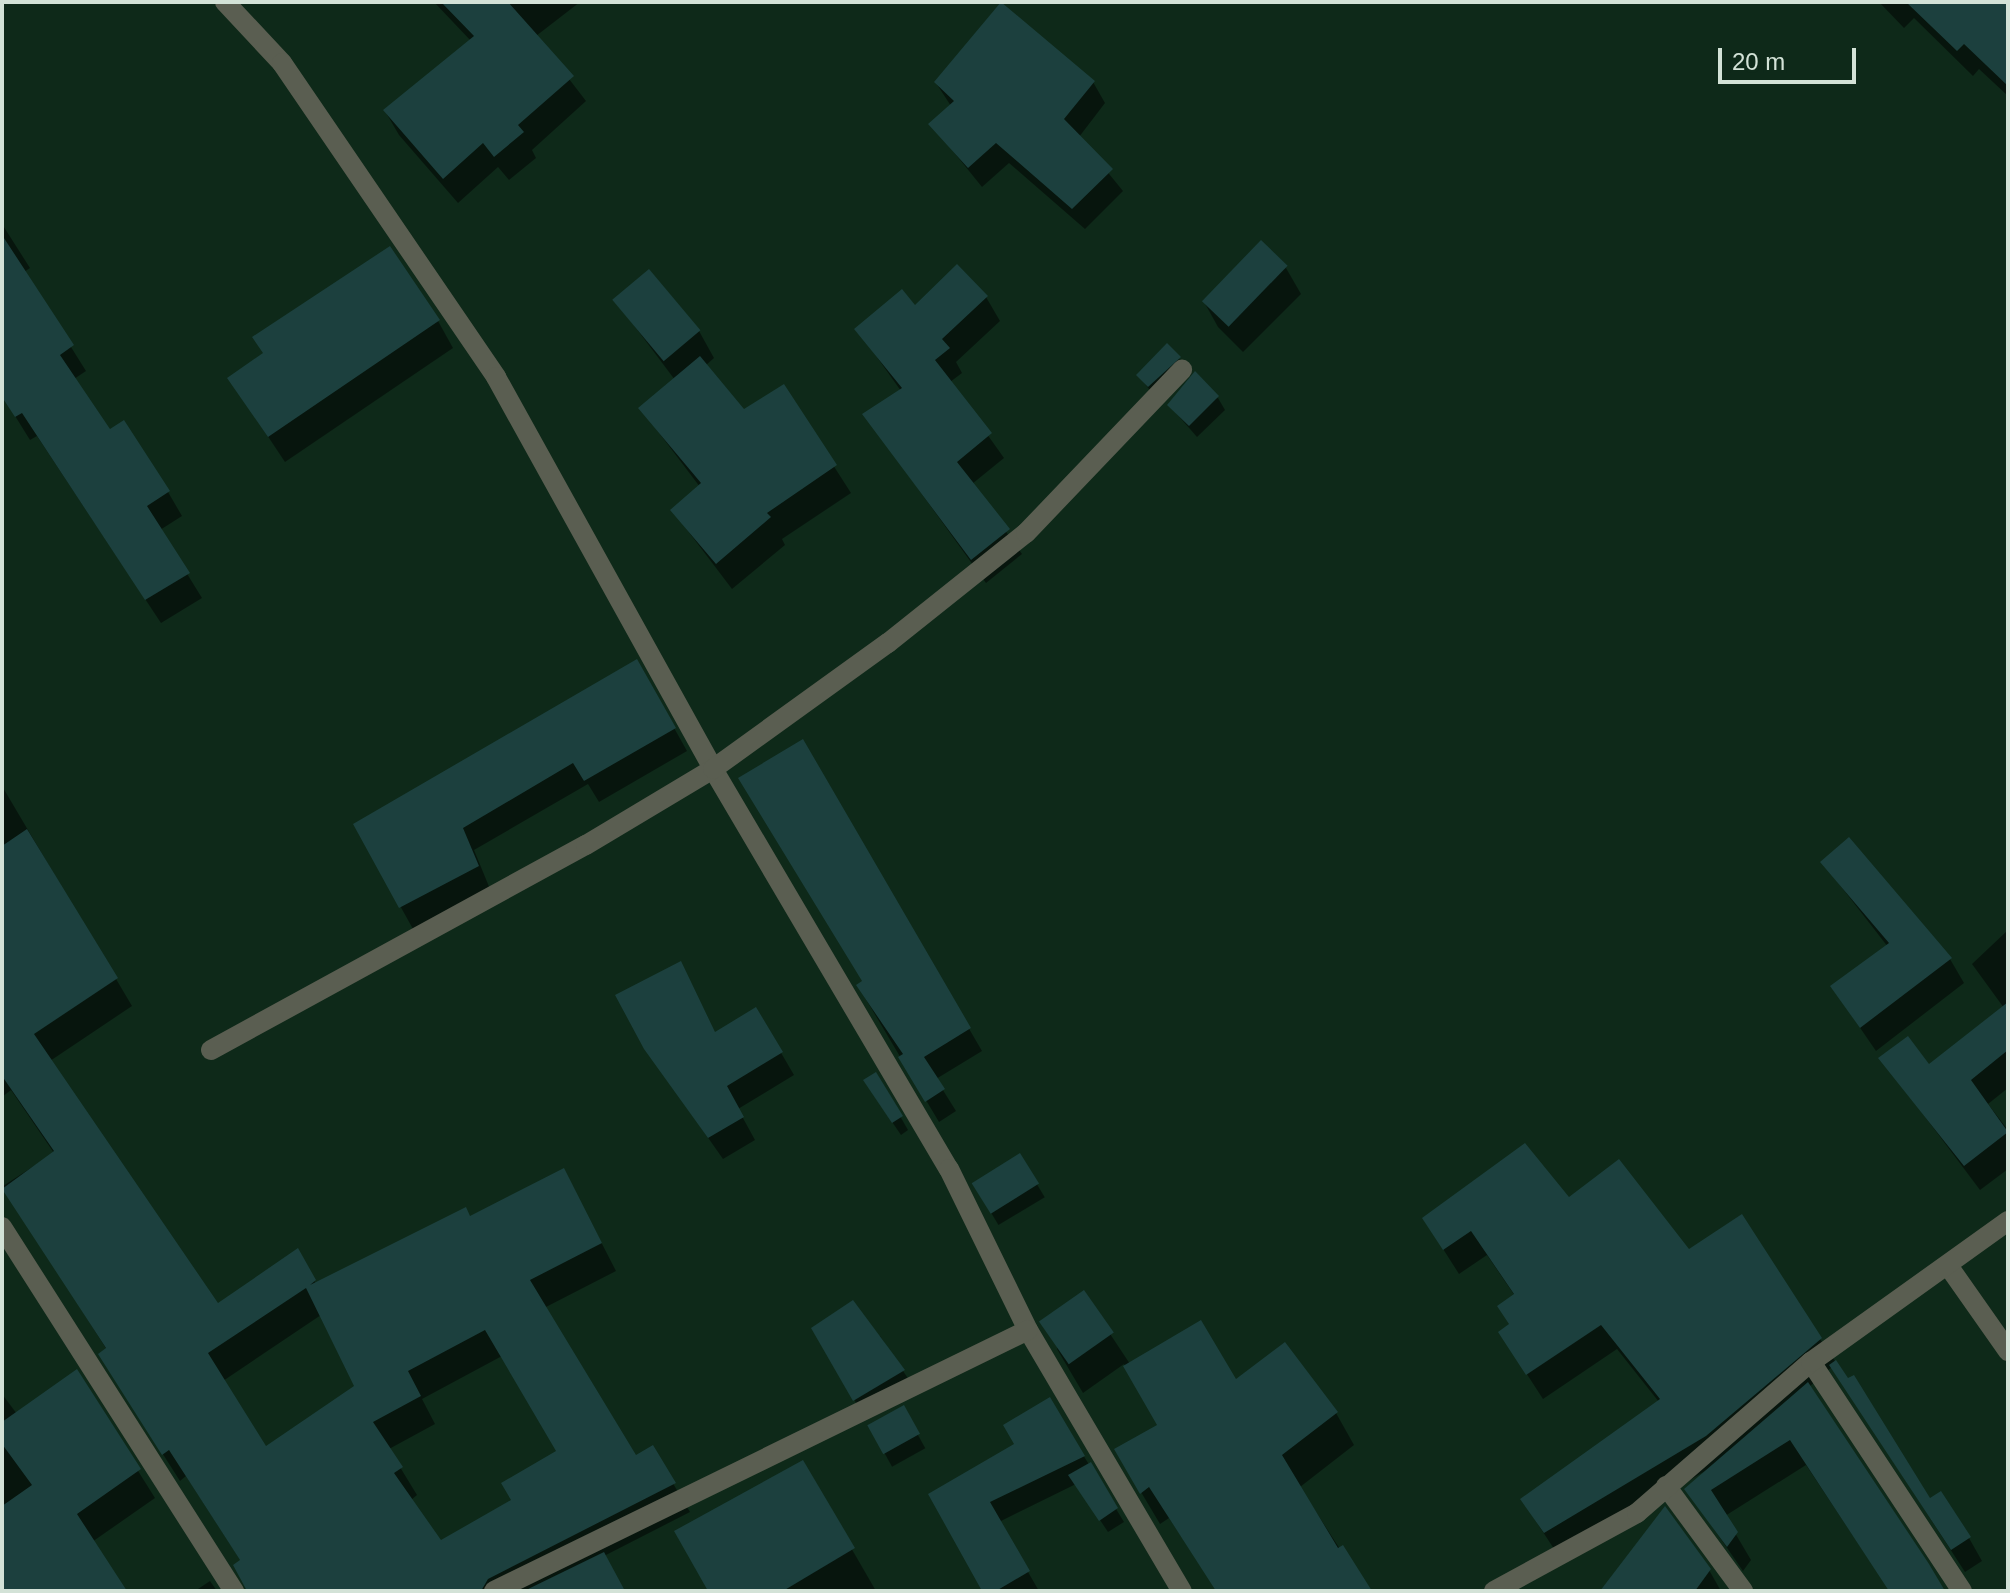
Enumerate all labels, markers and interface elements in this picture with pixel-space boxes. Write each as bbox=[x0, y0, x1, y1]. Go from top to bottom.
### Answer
scale bar bbox=[1722, 32, 1860, 82]
text: 20 m bbox=[1732, 48, 1785, 75]

